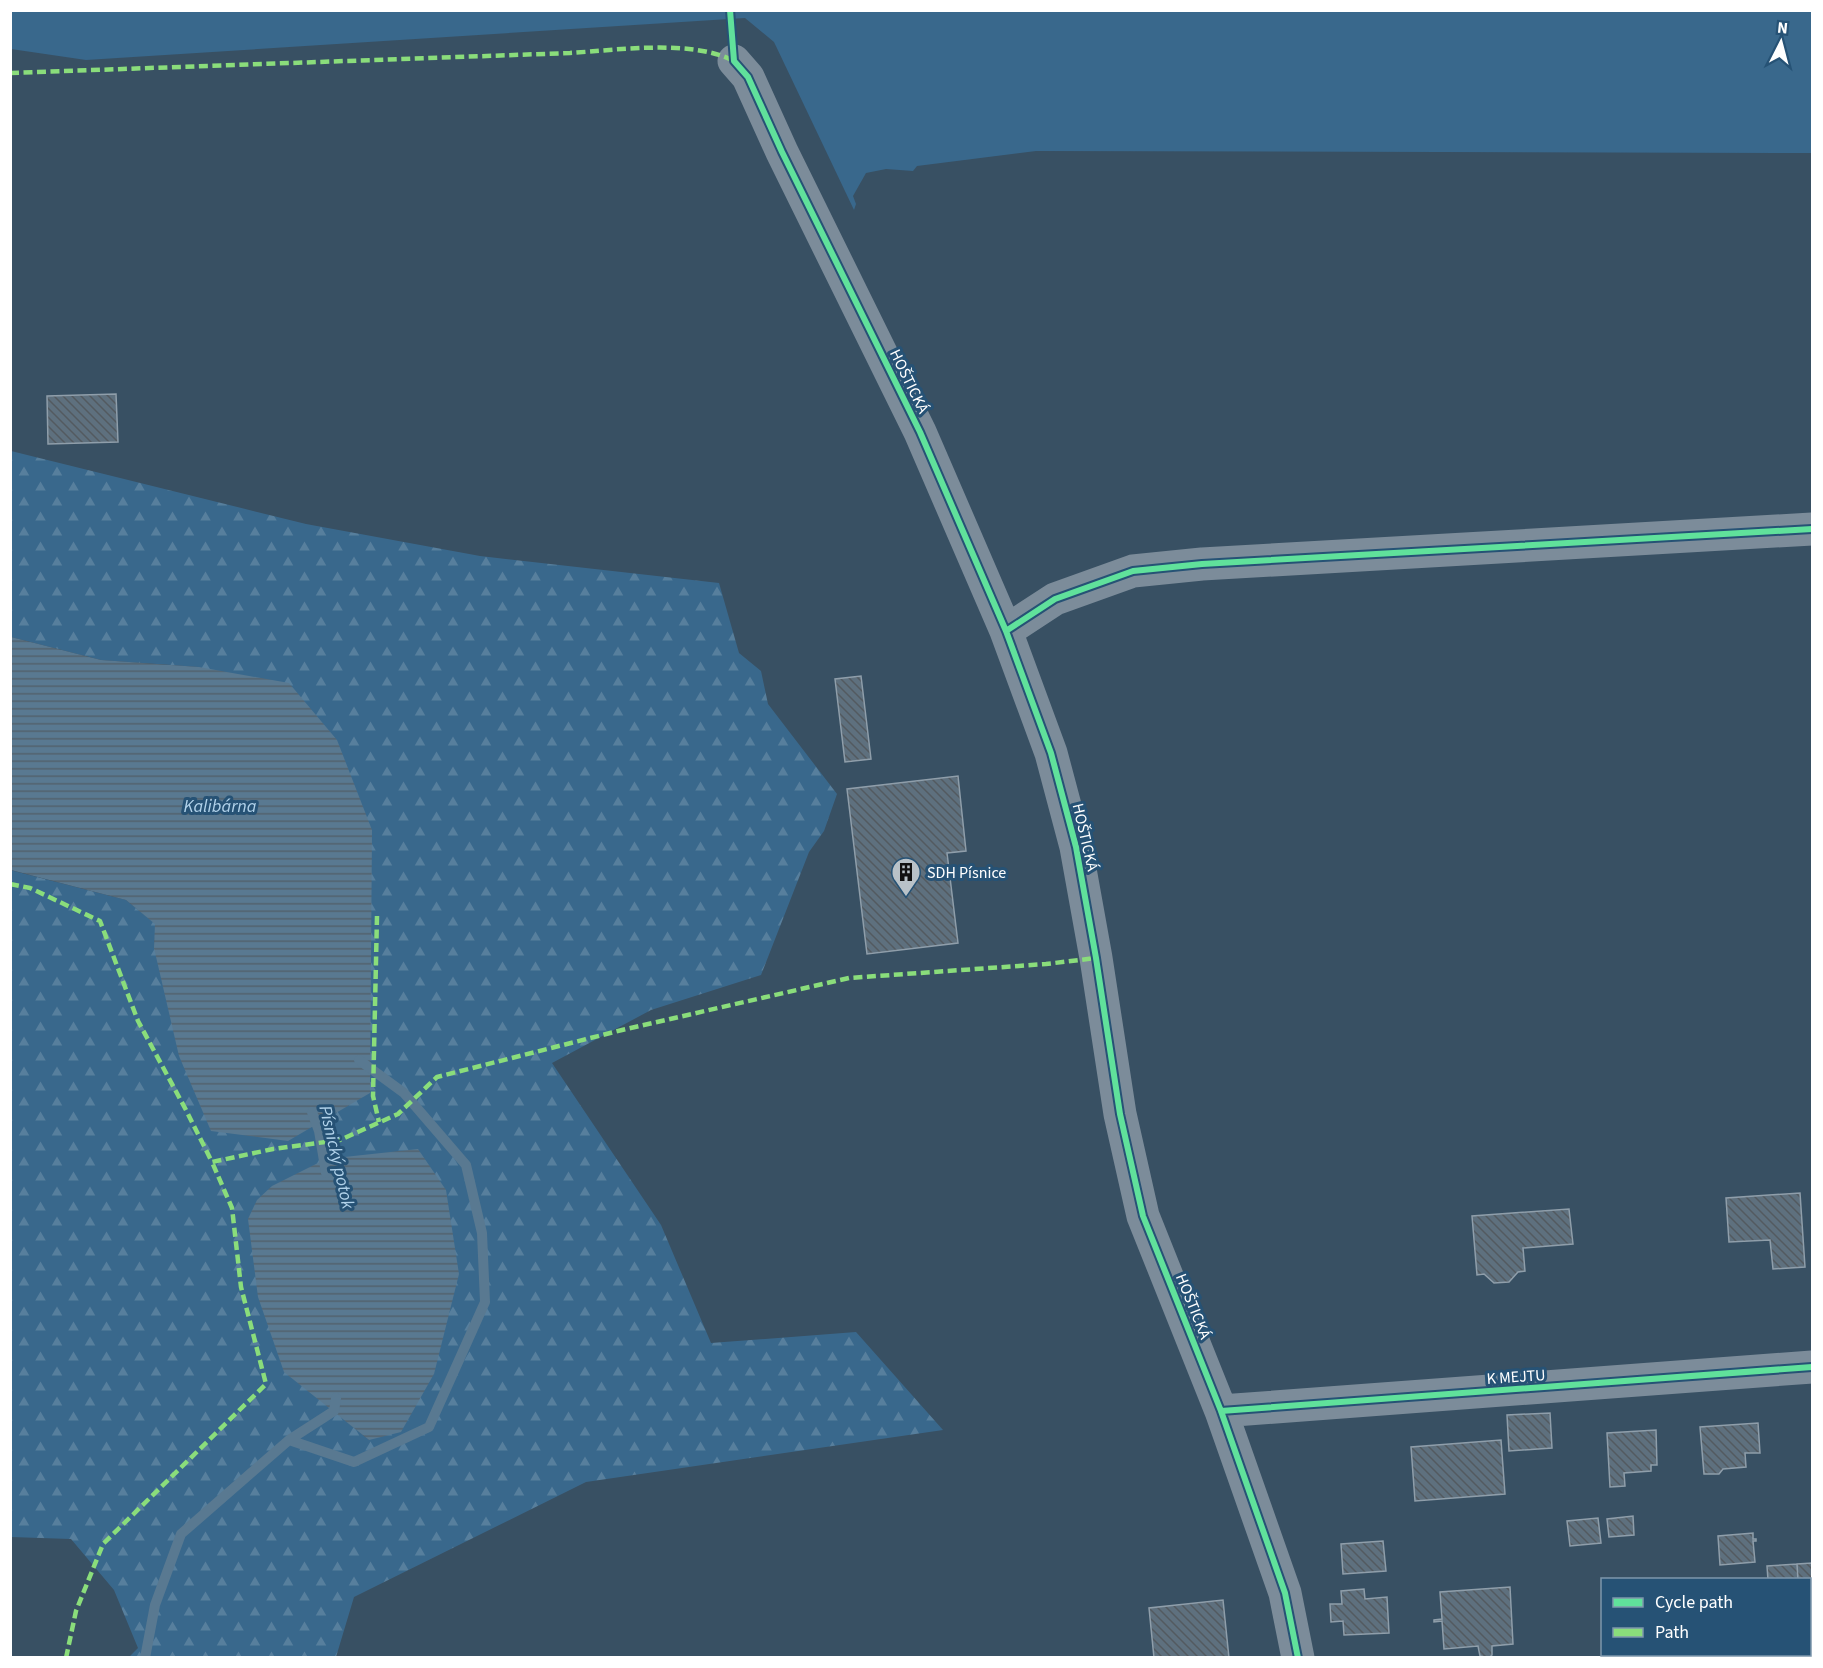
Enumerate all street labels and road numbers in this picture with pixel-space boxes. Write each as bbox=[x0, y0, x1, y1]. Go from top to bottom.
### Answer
street label: HOŠTICKÁ bbox=[884, 346, 934, 418]
street label: HOŠTICKÁ bbox=[1067, 801, 1104, 874]
street label: HOŠTICKÁ bbox=[1170, 1270, 1216, 1343]
street label: K MEJTU bbox=[1486, 1364, 1546, 1390]

